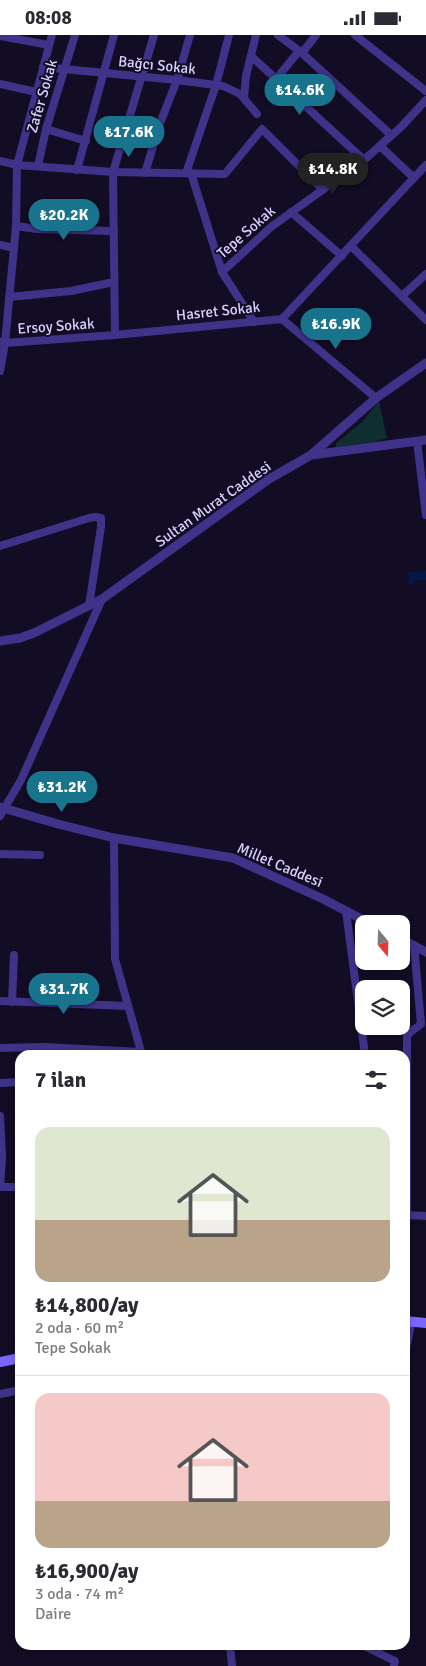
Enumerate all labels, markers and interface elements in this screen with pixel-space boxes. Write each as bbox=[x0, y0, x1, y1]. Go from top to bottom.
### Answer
text: 08:08 bbox=[25, 6, 72, 30]
street label: Bağcı Sokak bbox=[117, 52, 197, 78]
street label: Zafer Sokak bbox=[23, 57, 61, 135]
pin: ₺14.6K bbox=[259, 73, 341, 116]
text: ₺14.6K bbox=[275, 80, 325, 100]
pin: ₺17.6K bbox=[88, 115, 170, 158]
text: ₺17.6K bbox=[104, 122, 154, 142]
pin: ₺14.8K bbox=[292, 153, 374, 195]
text: ₺14.8K bbox=[308, 159, 358, 179]
pin: ₺20.2K bbox=[23, 199, 105, 241]
street label: Tepe Sokak bbox=[213, 202, 279, 262]
text: ₺20.2K bbox=[39, 205, 89, 225]
street label: Hasret Sokak bbox=[175, 298, 261, 324]
pin: ₺16.9K bbox=[295, 307, 377, 350]
street label: Ersoy Sokak bbox=[17, 314, 96, 338]
text: ₺16.9K bbox=[311, 314, 361, 334]
street label: Sultan Murat Caddesi bbox=[152, 457, 274, 551]
pin: ₺31.2K bbox=[21, 771, 103, 813]
text: ₺31.2K bbox=[37, 777, 87, 797]
street label: Millet Caddesi bbox=[234, 839, 326, 891]
north arrow bbox=[355, 915, 410, 970]
map controls bbox=[355, 915, 410, 1035]
pin: ₺31.7K bbox=[23, 973, 105, 1015]
text: ₺31.7K bbox=[39, 979, 89, 999]
button: layers bbox=[355, 980, 410, 1035]
icon: filters bbox=[362, 1066, 390, 1094]
text: 7 ilan bbox=[35, 1067, 86, 1093]
icon: home bbox=[168, 1160, 258, 1250]
text: ₺14,800/ay bbox=[35, 1292, 138, 1318]
text: 2 oda · 60 m² bbox=[35, 1318, 124, 1338]
text: Tepe Sokak bbox=[35, 1338, 111, 1358]
icon: home bbox=[168, 1425, 258, 1515]
text: ₺16,900/ay bbox=[35, 1558, 138, 1584]
text: 3 oda · 74 m² bbox=[35, 1584, 124, 1604]
text: Daire bbox=[35, 1604, 71, 1624]

